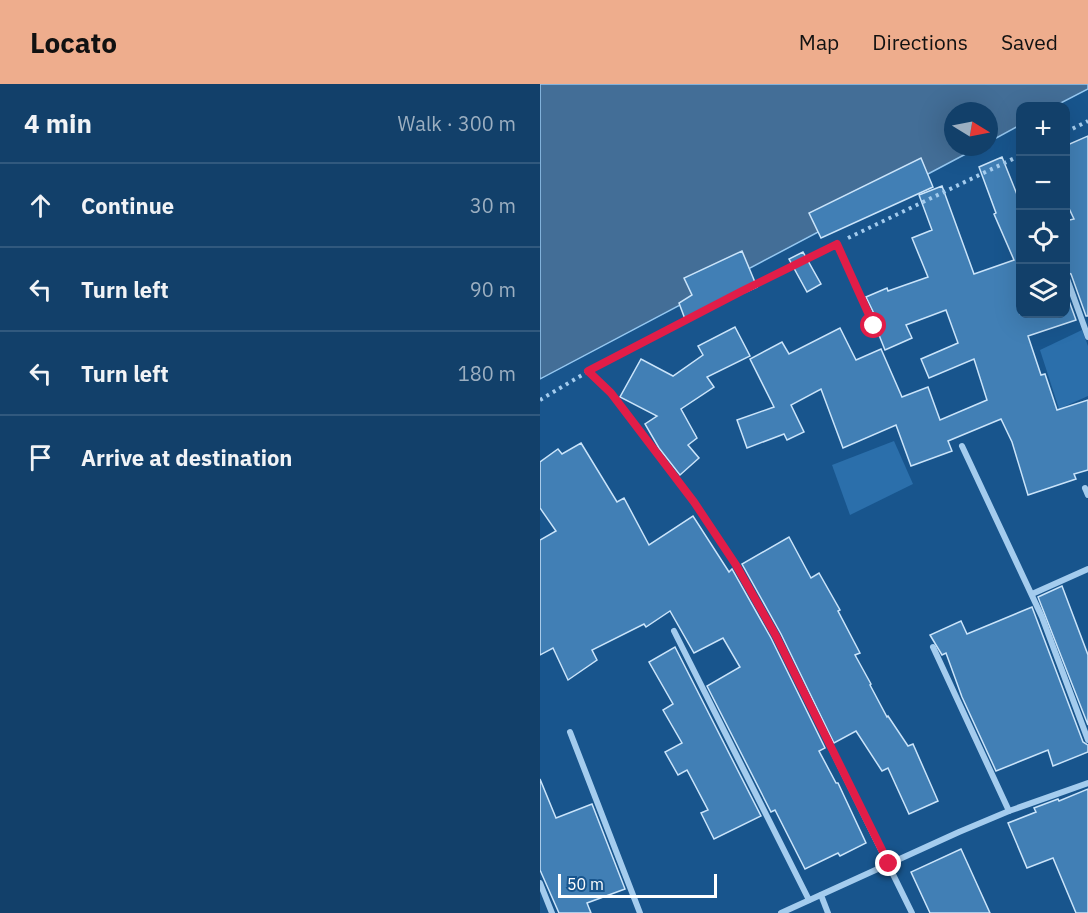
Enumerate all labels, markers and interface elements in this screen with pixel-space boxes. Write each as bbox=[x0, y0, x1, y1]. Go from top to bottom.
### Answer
text: Locato bbox=[30, 24, 117, 61]
text: Map bbox=[799, 28, 839, 56]
text: Directions bbox=[872, 28, 968, 56]
text: Saved bbox=[1001, 28, 1058, 56]
north arrow bbox=[944, 102, 998, 156]
map controls bbox=[1016, 102, 1070, 318]
button: + bbox=[1016, 102, 1070, 156]
text: 4 min bbox=[24, 106, 92, 140]
text: Walk · 300 m bbox=[398, 110, 516, 137]
button: − bbox=[1016, 156, 1070, 210]
icon: ahead bbox=[24, 189, 57, 222]
text: Continue bbox=[81, 191, 174, 220]
text: 30 m bbox=[470, 192, 516, 219]
button: locate bbox=[1016, 210, 1070, 264]
button: layers bbox=[1016, 264, 1070, 318]
icon: left bbox=[24, 273, 57, 306]
text: Turn left bbox=[81, 275, 169, 304]
text: 90 m bbox=[470, 276, 516, 303]
route start bbox=[860, 312, 886, 338]
icon: left bbox=[24, 357, 57, 390]
text: Turn left bbox=[81, 359, 169, 388]
text: 180 m bbox=[458, 360, 516, 387]
icon: arrive bbox=[24, 441, 57, 474]
text: Arrive at destination bbox=[81, 443, 292, 472]
route end bbox=[875, 850, 901, 876]
scale bar bbox=[558, 871, 717, 898]
text: 50 m bbox=[567, 874, 604, 894]

